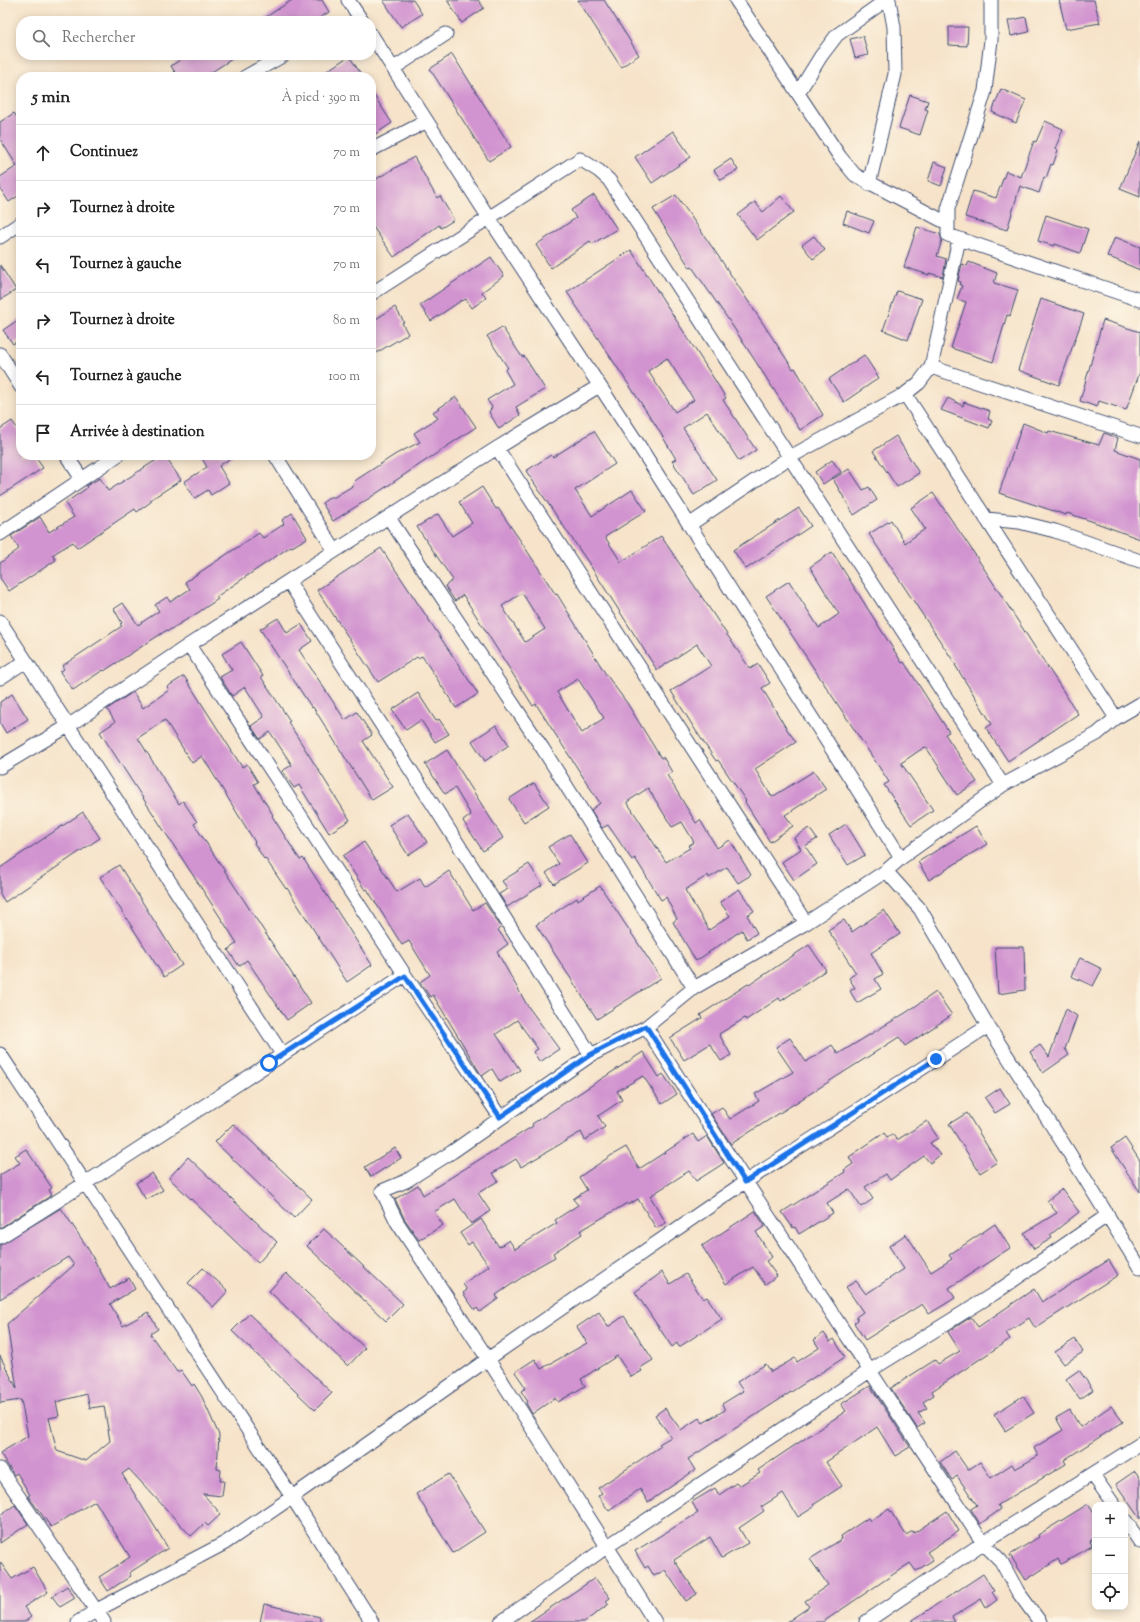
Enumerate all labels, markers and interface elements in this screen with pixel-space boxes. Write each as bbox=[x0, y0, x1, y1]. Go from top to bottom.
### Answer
search box bbox=[16, 16, 376, 60]
icon: search bbox=[30, 27, 52, 49]
text: Rechercher bbox=[62, 28, 135, 49]
text: 5 min bbox=[32, 86, 70, 110]
text: À pied · 390 m bbox=[282, 89, 360, 107]
icon: ahead bbox=[32, 142, 54, 164]
text: Continuez bbox=[70, 142, 138, 163]
text: 70 m bbox=[333, 144, 360, 162]
icon: right bbox=[32, 198, 54, 220]
text: Tournez à droite bbox=[70, 198, 175, 219]
text: 70 m bbox=[333, 200, 360, 218]
icon: left bbox=[32, 254, 54, 276]
text: Tournez à gauche bbox=[70, 254, 181, 275]
text: 70 m bbox=[333, 256, 360, 274]
icon: right bbox=[32, 310, 54, 332]
text: Tournez à droite bbox=[70, 310, 175, 331]
text: 80 m bbox=[333, 312, 360, 330]
icon: left bbox=[32, 366, 54, 388]
text: Tournez à gauche bbox=[70, 366, 181, 387]
text: 100 m bbox=[328, 368, 360, 386]
icon: arrive bbox=[32, 422, 54, 444]
text: Arrivée à destination bbox=[70, 422, 205, 443]
route end bbox=[927, 1050, 945, 1068]
route start bbox=[260, 1054, 278, 1072]
map controls bbox=[1092, 1502, 1128, 1610]
button: + bbox=[1092, 1502, 1128, 1538]
button: − bbox=[1092, 1538, 1128, 1574]
button: locate bbox=[1092, 1574, 1128, 1610]

